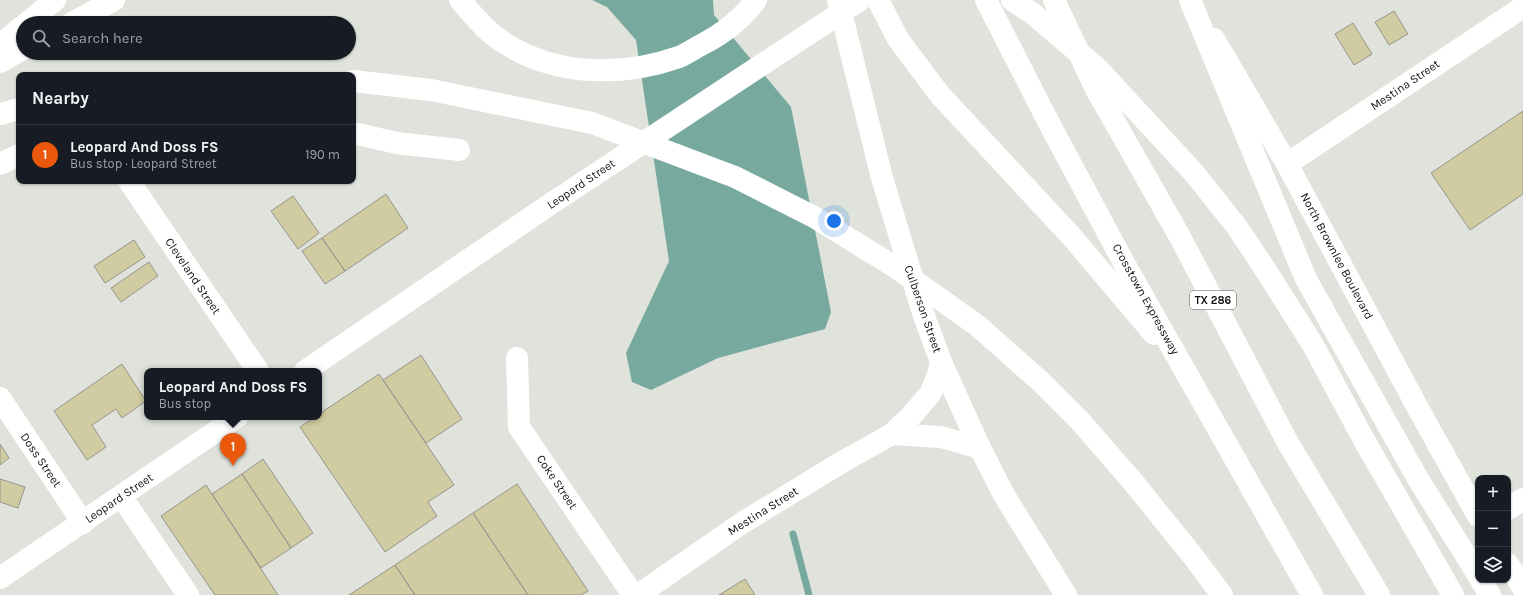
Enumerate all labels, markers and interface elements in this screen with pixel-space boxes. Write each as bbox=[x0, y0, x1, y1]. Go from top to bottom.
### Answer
search box bbox=[16, 16, 356, 60]
icon: search bbox=[30, 27, 52, 49]
text: Search here bbox=[62, 29, 143, 47]
street label: Mestina Street bbox=[1368, 56, 1443, 113]
text: Nearby bbox=[32, 88, 89, 108]
text: Leopard And Doss FS bbox=[70, 138, 219, 156]
text: 1 bbox=[43, 147, 47, 162]
text: 190 m bbox=[305, 147, 340, 162]
text: Bus stop · Leopard Street bbox=[70, 156, 217, 171]
street label: Leopard Street bbox=[544, 156, 618, 212]
street label: North Brownlee Boulevard bbox=[1298, 190, 1376, 322]
your location bbox=[824, 211, 844, 231]
street label: Cleveland Street bbox=[162, 235, 224, 317]
street label: Crosstown Expressway bbox=[1110, 241, 1183, 357]
street label: Culberson Street bbox=[901, 263, 945, 355]
road number: TX 286 bbox=[1190, 291, 1236, 309]
popup bbox=[144, 368, 322, 420]
text: Leopard And Doss FS bbox=[159, 378, 307, 396]
text: Bus stop bbox=[159, 396, 211, 411]
street label: Doss Street bbox=[18, 430, 65, 490]
pin: 1 bbox=[220, 433, 246, 466]
street label: Coke Street bbox=[534, 452, 581, 512]
street label: Leopard Street bbox=[82, 470, 156, 526]
map controls bbox=[1475, 475, 1511, 583]
button: + bbox=[1475, 475, 1511, 511]
street label: Mestina Street bbox=[725, 484, 801, 538]
button: − bbox=[1475, 511, 1511, 547]
button: layers bbox=[1475, 547, 1511, 583]

